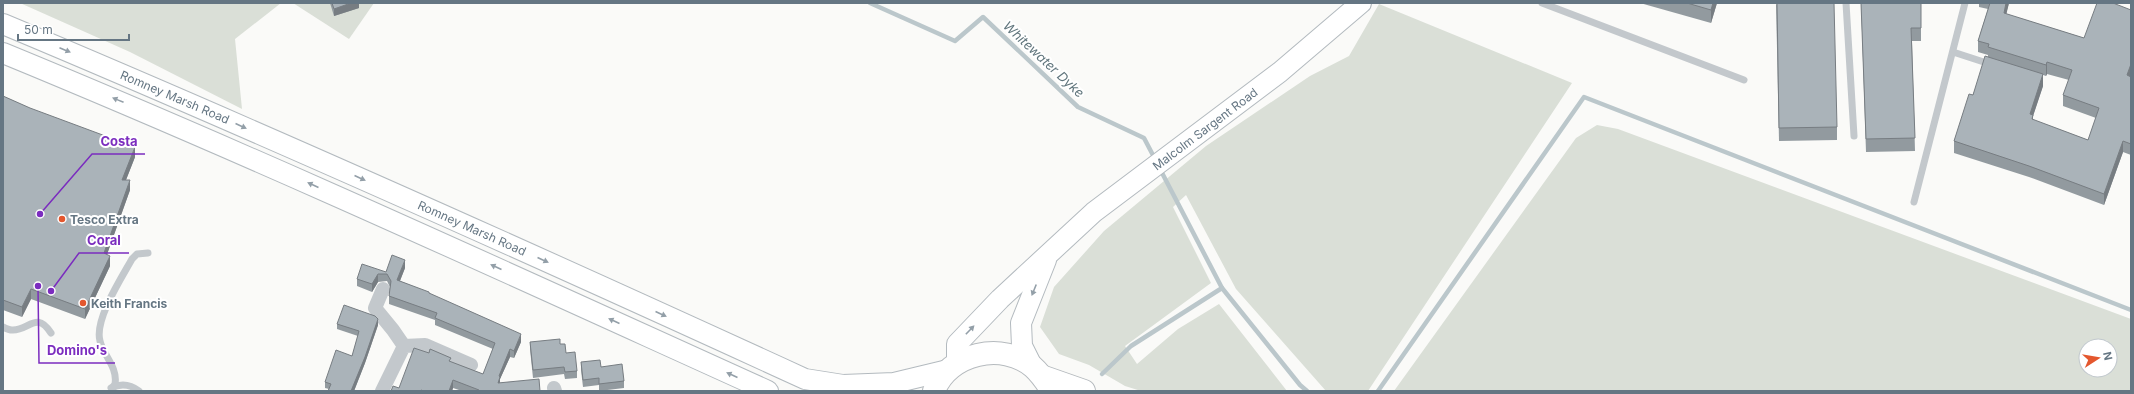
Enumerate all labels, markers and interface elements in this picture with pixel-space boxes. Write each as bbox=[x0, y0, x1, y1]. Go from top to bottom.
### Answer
scale bar bbox=[18, 16, 129, 42]
water label: Whitewater Dyke bbox=[1000, 17, 1088, 101]
text: 50 m bbox=[24, 22, 53, 37]
one-way arrow bbox=[59, 48, 71, 54]
street label: Romney Marsh Road bbox=[118, 67, 232, 127]
street label: Malcolm Sargent Road bbox=[1149, 85, 1261, 173]
one-way arrow bbox=[112, 97, 123, 103]
one-way arrow bbox=[236, 123, 247, 129]
callout: Costa bbox=[92, 129, 145, 154]
text: Costa bbox=[100, 133, 138, 149]
one-way arrow bbox=[355, 175, 366, 181]
one-way arrow bbox=[307, 182, 319, 188]
street label: Romney Marsh Road bbox=[415, 197, 529, 259]
place label: Tesco Extra bbox=[70, 212, 139, 227]
marker: Tesco Extra bbox=[57, 214, 67, 224]
callout: Coral bbox=[79, 228, 129, 253]
text: Coral bbox=[87, 232, 121, 248]
one-way arrow bbox=[537, 257, 548, 263]
one-way arrow bbox=[490, 264, 501, 270]
one-way arrow bbox=[1031, 285, 1037, 296]
place label: Keith Francis bbox=[91, 296, 168, 311]
marker: Keith Francis bbox=[78, 298, 88, 308]
one-way arrow bbox=[656, 311, 667, 317]
one-way arrow bbox=[608, 318, 620, 324]
one-way arrow bbox=[965, 325, 975, 335]
callout: Domino's bbox=[39, 338, 115, 363]
north arrow bbox=[2078, 338, 2118, 378]
text: Domino's bbox=[47, 342, 107, 358]
text: N bbox=[2100, 350, 2116, 361]
one-way arrow bbox=[727, 372, 738, 378]

